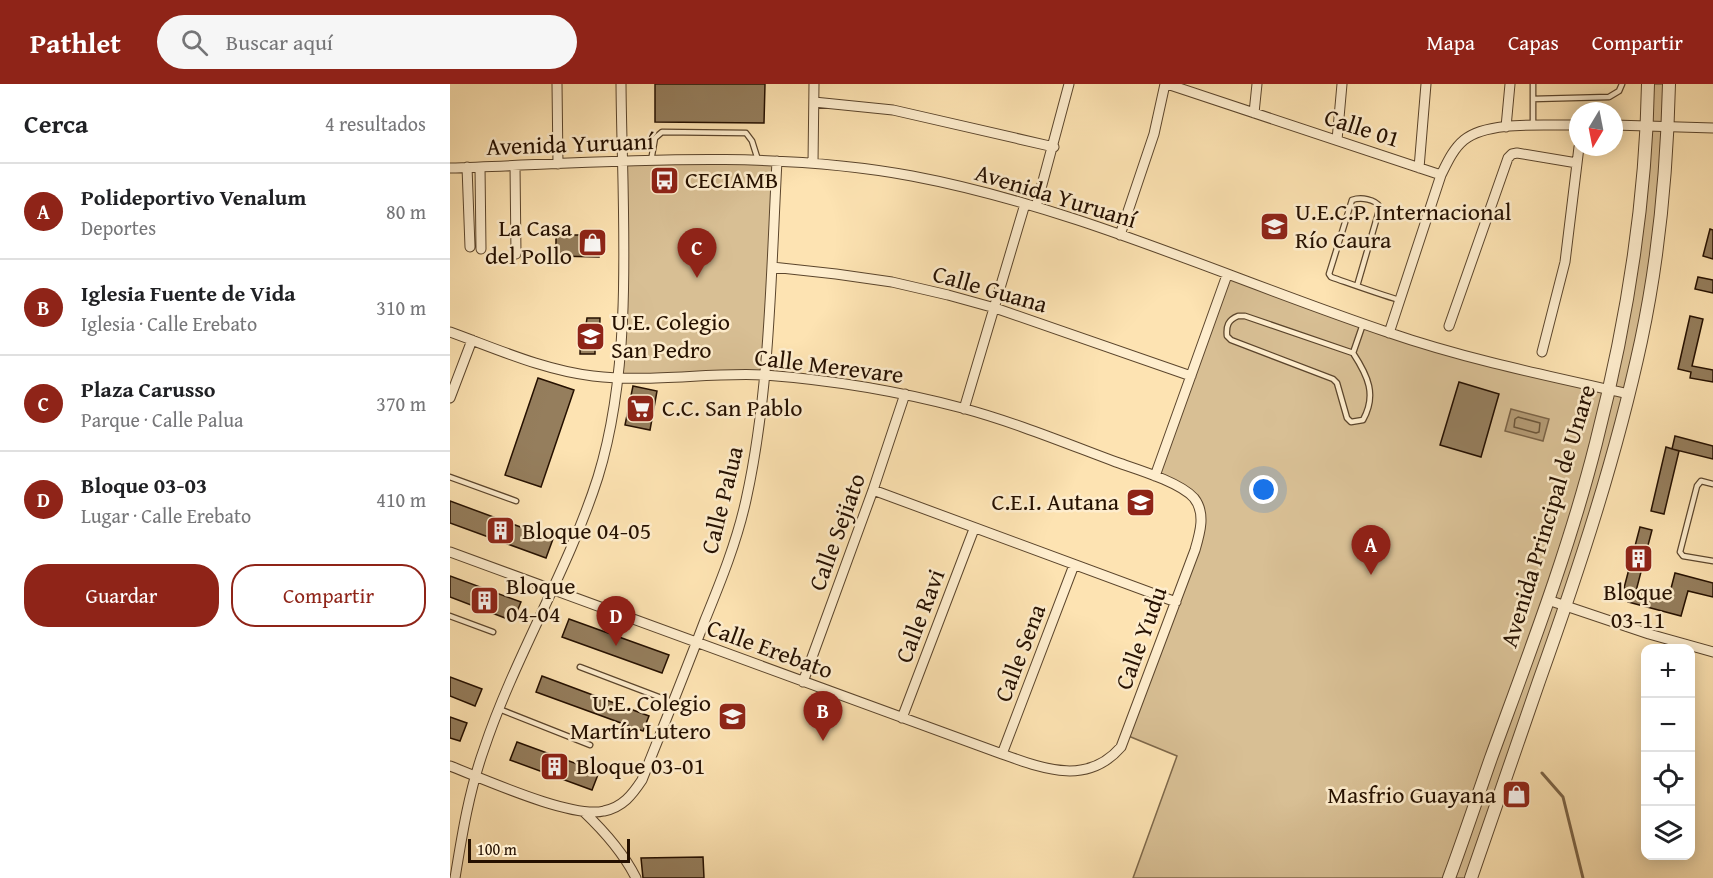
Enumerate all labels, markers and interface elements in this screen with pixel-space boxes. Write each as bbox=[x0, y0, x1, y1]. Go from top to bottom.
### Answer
search box bbox=[157, 15, 577, 69]
text: Pathlet bbox=[30, 22, 121, 63]
icon: search bbox=[178, 26, 211, 59]
text: Buscar aquí bbox=[226, 26, 333, 58]
text: Mapa bbox=[1426, 27, 1475, 58]
text: Capas bbox=[1508, 27, 1559, 58]
text: Compartir bbox=[1592, 27, 1683, 58]
street label: Calle 01 bbox=[1320, 99, 1404, 156]
north arrow bbox=[1569, 102, 1623, 156]
text: Cerca bbox=[24, 104, 88, 143]
text: 4 resultados bbox=[325, 109, 426, 138]
street label: Avenida Yuruaní bbox=[486, 123, 656, 164]
street label: Avenida Yuruaní bbox=[971, 154, 1143, 237]
place label: CECIAMB bbox=[685, 162, 778, 197]
bus stop icon: CECIAMB bbox=[648, 164, 680, 196]
text: Polideportivo Venalum bbox=[81, 181, 306, 213]
place label: U.E.C.P. Internacional Río Caura bbox=[1295, 194, 1512, 257]
text: A bbox=[37, 197, 50, 226]
text: 80 m bbox=[386, 197, 426, 226]
place label: La Casa del Pollo bbox=[485, 210, 573, 273]
school or university icon: U.E.C.P. Internacional Río Caura bbox=[1258, 210, 1290, 242]
text: Deportes bbox=[81, 213, 156, 242]
shop icon: La Casa del Pollo bbox=[577, 226, 609, 258]
pin: C bbox=[678, 228, 716, 278]
street label: Calle Guana bbox=[929, 255, 1052, 322]
text: Iglesia Fuente de Vida bbox=[81, 277, 296, 309]
text: B bbox=[37, 293, 50, 322]
text: 310 m bbox=[376, 293, 426, 322]
place label: U.E. Colegio San Pedro bbox=[611, 304, 730, 367]
text: Iglesia · Calle Erebato bbox=[81, 309, 257, 338]
school or university icon: U.E. Colegio San Pedro bbox=[574, 320, 606, 352]
street label: Calle Merevare bbox=[753, 339, 906, 392]
text: Plaza Carusso bbox=[81, 373, 216, 405]
street label: Avenida Principal de Unare bbox=[1491, 380, 1604, 652]
text: C bbox=[38, 389, 49, 418]
text: 370 m bbox=[376, 389, 426, 418]
place label: C.C. San Pablo bbox=[662, 390, 803, 425]
supermarket icon: C.C. San Pablo bbox=[625, 392, 657, 424]
text: Parque · Calle Palua bbox=[81, 405, 243, 434]
street label: Calle Palua bbox=[691, 442, 752, 557]
street label: Calle Sejiato bbox=[799, 468, 874, 595]
text: Bloque 03-03 bbox=[81, 469, 207, 501]
your location bbox=[1249, 475, 1278, 504]
place label: C.E.I. Autana bbox=[992, 484, 1120, 519]
text: D bbox=[37, 485, 50, 514]
text: 410 m bbox=[376, 485, 426, 514]
school or university icon: C.E.I. Autana bbox=[1124, 486, 1156, 518]
text: Lugar · Calle Erebato bbox=[81, 501, 251, 530]
place label: Bloque 04-05 bbox=[522, 513, 651, 548]
building icon: Bloque 04-05 bbox=[485, 515, 517, 547]
pin: A bbox=[1352, 526, 1390, 575]
building icon: Bloque 03-11 bbox=[1622, 543, 1654, 575]
button: Guardar bbox=[24, 564, 219, 627]
button: Compartir bbox=[231, 564, 426, 627]
street label: Calle Ravi bbox=[886, 564, 954, 668]
place label: Bloque 04-04 bbox=[506, 568, 575, 631]
place label: Bloque 03-11 bbox=[1603, 574, 1673, 637]
street label: Calle Yudu bbox=[1106, 581, 1175, 694]
building icon: Bloque 04-04 bbox=[469, 584, 501, 616]
pin: D bbox=[596, 596, 636, 646]
street label: Calle Sena bbox=[985, 598, 1054, 707]
street label: Calle Erebato bbox=[702, 610, 838, 688]
map controls bbox=[1641, 644, 1695, 860]
button: + bbox=[1641, 644, 1695, 698]
place label: U.E. Colegio Martín Lutero bbox=[570, 685, 711, 748]
pin: B bbox=[804, 692, 842, 741]
button: − bbox=[1641, 698, 1695, 752]
school or university icon: U.E. Colegio Martín Lutero bbox=[716, 701, 748, 733]
place label: Bloque 03-01 bbox=[576, 748, 705, 783]
building icon: Bloque 03-01 bbox=[539, 750, 571, 782]
button: locate bbox=[1641, 752, 1695, 806]
place label: Masfrio Guayana bbox=[1327, 777, 1497, 812]
shop icon: Masfrio Guayana bbox=[1501, 779, 1533, 811]
button: layers bbox=[1641, 806, 1695, 860]
scale bar bbox=[468, 836, 630, 864]
text: 100 m bbox=[477, 837, 517, 861]

